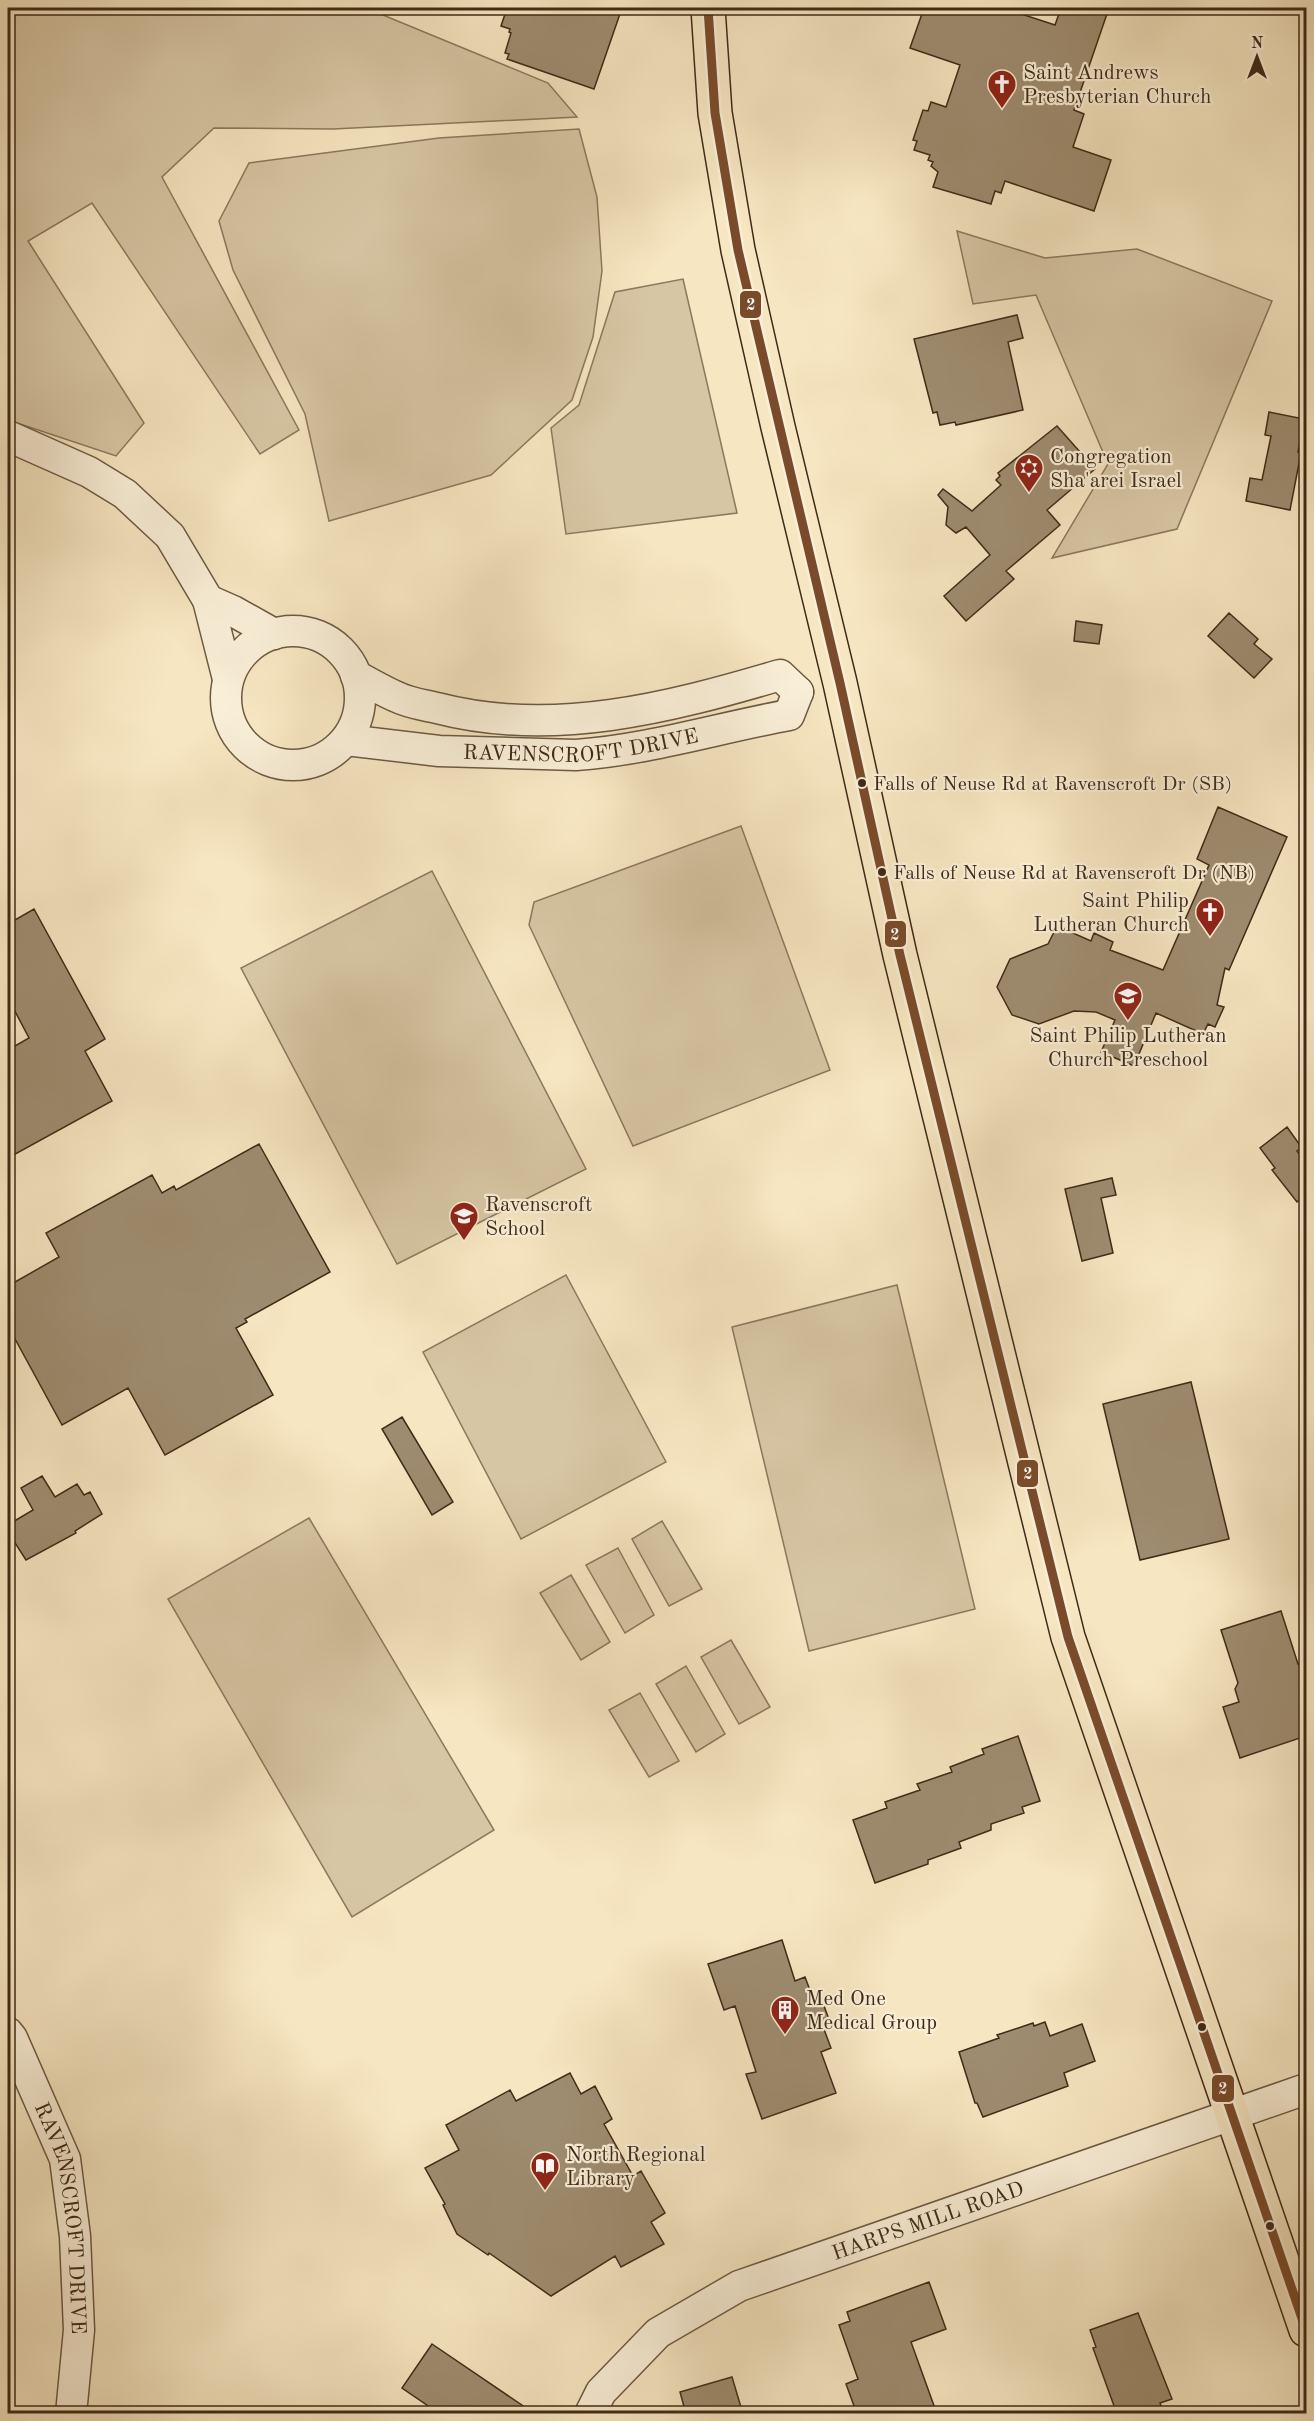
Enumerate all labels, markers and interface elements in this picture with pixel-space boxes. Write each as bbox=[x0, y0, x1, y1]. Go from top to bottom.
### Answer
north arrow bbox=[1227, 27, 1287, 87]
text: N bbox=[1251, 36, 1264, 52]
place label: Saint Andrews Presbyterian Church bbox=[1023, 63, 1211, 108]
church icon: Saint Andrews Presbyterian Church bbox=[986, 68, 1018, 110]
line badge: 2 bbox=[739, 290, 762, 319]
text: 2 bbox=[746, 298, 756, 314]
place label: Congregation Sha'arei Israel bbox=[1050, 447, 1182, 492]
synagogue icon: Congregation Sha'arei Israel bbox=[1013, 452, 1045, 494]
street label: RAVENSCROFT DRIVE bbox=[463, 726, 701, 767]
place label: Falls of Neuse Rd at Ravenscroft Dr (SB) bbox=[873, 775, 1232, 795]
marker: Falls of Neuse Rd at Ravenscroft Dr (SB) bbox=[856, 777, 868, 789]
place label: Falls of Neuse Rd at Ravenscroft Dr (NB) bbox=[893, 864, 1255, 884]
marker: Falls of Neuse Rd at Ravenscroft Dr (NB) bbox=[876, 866, 888, 878]
place label: Saint Philip Lutheran Church bbox=[1033, 891, 1189, 936]
church icon: Saint Philip Lutheran Church bbox=[1194, 896, 1226, 938]
line badge: 2 bbox=[884, 920, 907, 948]
text: 2 bbox=[890, 928, 900, 944]
school or university icon: Saint Philip Lutheran Church Preschool bbox=[1112, 980, 1144, 1022]
place label: Saint Philip Lutheran Church Preschool bbox=[1029, 1026, 1227, 1071]
place label: Ravenscroft School bbox=[485, 1195, 592, 1240]
school or university icon: Ravenscroft School bbox=[448, 1200, 480, 1242]
line badge: 2 bbox=[1016, 1459, 1039, 1488]
text: 2 bbox=[1023, 1467, 1033, 1483]
place label: Med One Medical Group bbox=[806, 1989, 937, 2034]
building icon: Med One Medical Group bbox=[769, 1994, 801, 2036]
unlabelled marker bbox=[1196, 2021, 1208, 2033]
line badge: 2 bbox=[1211, 2074, 1235, 2103]
text: 2 bbox=[1218, 2082, 1228, 2098]
street label: RAVENSCROFT DRIVE bbox=[30, 2100, 88, 2335]
place label: North Regional Library bbox=[566, 2145, 706, 2190]
library icon: North Regional Library bbox=[529, 2150, 561, 2192]
street label: HARPS MILL ROAD bbox=[829, 2179, 1027, 2265]
unlabelled marker bbox=[1264, 2220, 1276, 2232]

